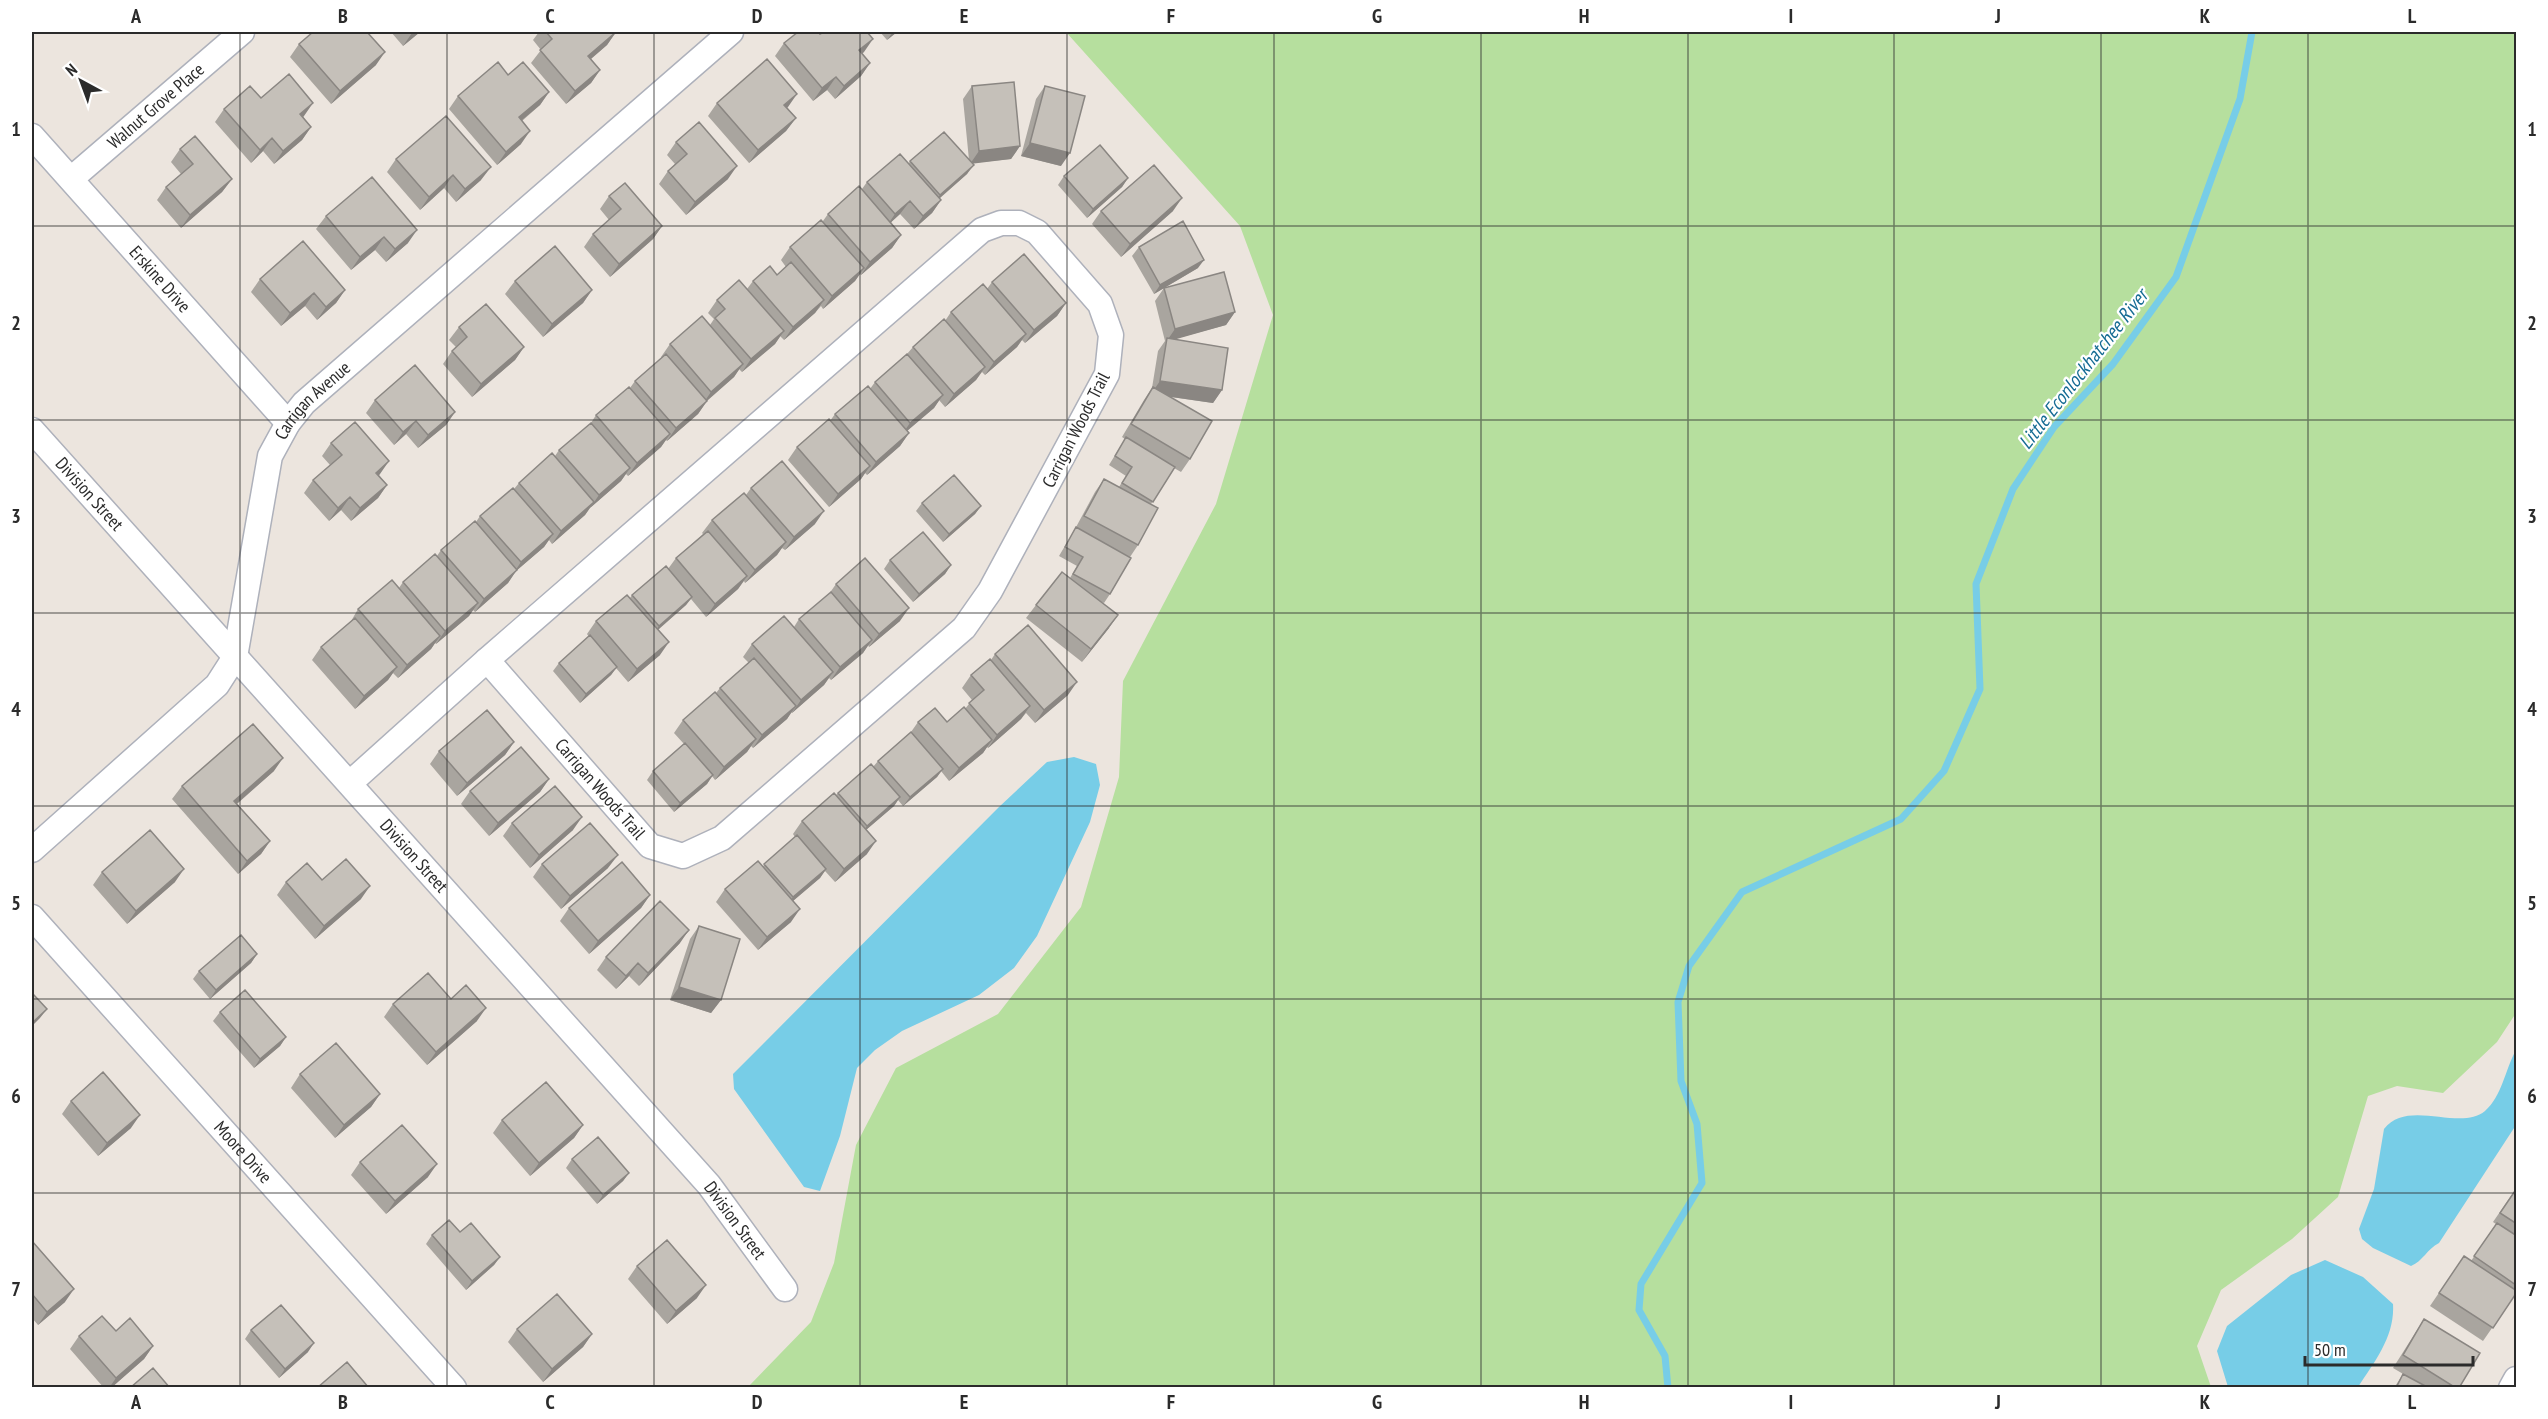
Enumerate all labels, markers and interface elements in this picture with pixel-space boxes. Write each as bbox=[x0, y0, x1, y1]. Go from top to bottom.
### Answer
text: A bbox=[130, 3, 142, 29]
text: B bbox=[338, 3, 348, 29]
text: C bbox=[545, 3, 555, 29]
text: D bbox=[752, 3, 763, 29]
text: E bbox=[960, 3, 968, 29]
text: F bbox=[1167, 3, 1175, 29]
text: G bbox=[1372, 3, 1382, 29]
text: H bbox=[1579, 3, 1589, 29]
text: I bbox=[1789, 3, 1793, 29]
text: J bbox=[1994, 3, 2001, 29]
text: K bbox=[2200, 3, 2211, 29]
text: L bbox=[2408, 3, 2417, 29]
north arrow bbox=[51, 51, 111, 111]
street label: Walnut Grove Place bbox=[103, 58, 209, 153]
text: N bbox=[61, 59, 81, 80]
text: 1 bbox=[11, 116, 21, 142]
text: 1 bbox=[2527, 116, 2537, 142]
street label: Erskine Drive bbox=[124, 241, 196, 317]
water label: Little Econlockhatchee River bbox=[2012, 282, 2155, 454]
text: 2 bbox=[11, 310, 21, 336]
text: 2 bbox=[2527, 310, 2537, 336]
street label: Carrigan Avenue bbox=[269, 356, 355, 443]
street label: Carrigan Woods Trail bbox=[1037, 368, 1115, 491]
street label: Division Street bbox=[51, 452, 129, 535]
text: 3 bbox=[11, 503, 21, 529]
text: 3 bbox=[2527, 503, 2537, 529]
text: 4 bbox=[11, 696, 21, 722]
text: 4 bbox=[2527, 696, 2537, 722]
street label: Carrigan Woods Trail bbox=[550, 733, 651, 845]
street label: Division Street bbox=[375, 814, 453, 897]
text: 5 bbox=[11, 890, 21, 916]
text: 5 bbox=[2527, 890, 2537, 916]
text: 6 bbox=[11, 1083, 21, 1109]
text: 6 bbox=[2527, 1083, 2537, 1109]
street label: Moore Drive bbox=[209, 1116, 277, 1188]
street label: Division Street bbox=[699, 1177, 771, 1264]
text: 7 bbox=[11, 1276, 21, 1302]
text: 7 bbox=[2527, 1276, 2537, 1302]
scale bar bbox=[2305, 1329, 2473, 1367]
text: 50 m bbox=[2314, 1338, 2346, 1361]
text: A bbox=[130, 1389, 142, 1415]
text: B bbox=[338, 1389, 348, 1415]
text: C bbox=[545, 1389, 555, 1415]
text: D bbox=[752, 1389, 763, 1415]
text: E bbox=[960, 1389, 968, 1415]
text: F bbox=[1167, 1389, 1175, 1415]
text: G bbox=[1372, 1389, 1382, 1415]
text: H bbox=[1579, 1389, 1589, 1415]
text: I bbox=[1789, 1389, 1793, 1415]
text: J bbox=[1994, 1389, 2001, 1415]
text: K bbox=[2200, 1389, 2211, 1415]
text: L bbox=[2408, 1389, 2417, 1415]

